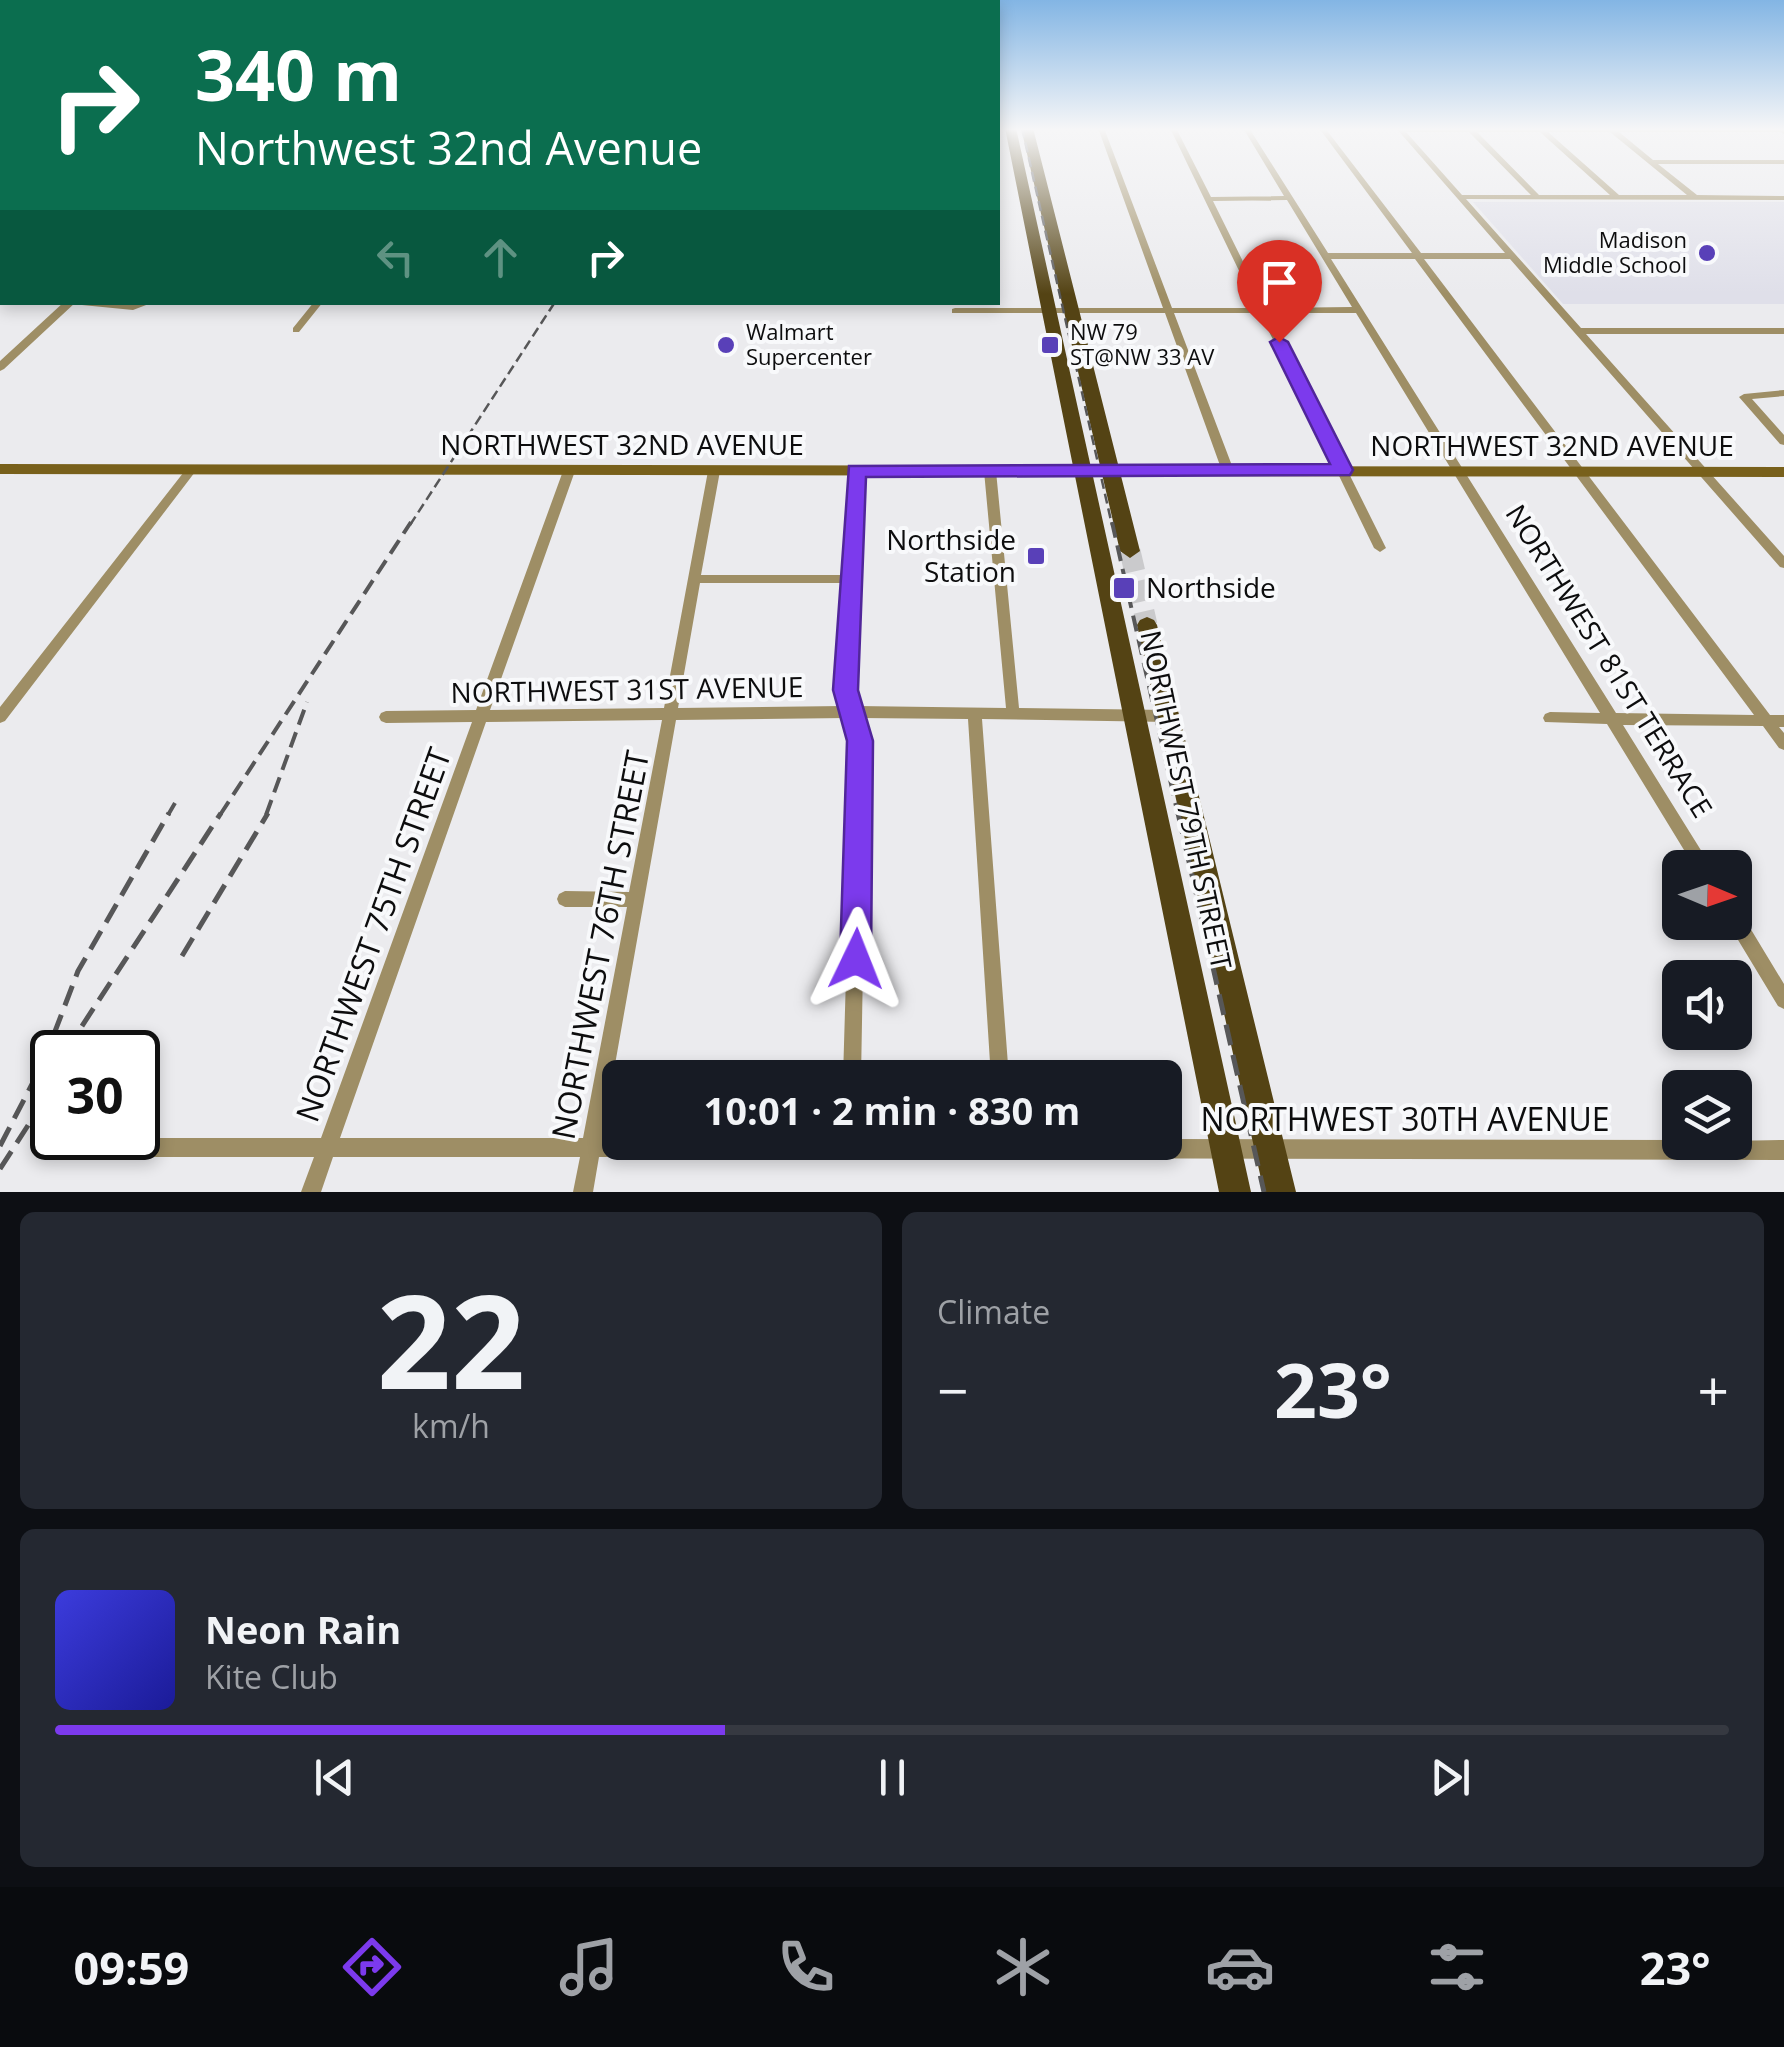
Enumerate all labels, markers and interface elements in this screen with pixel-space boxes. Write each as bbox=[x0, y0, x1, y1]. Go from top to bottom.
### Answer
text: 340 m bbox=[195, 26, 402, 122]
icon: right bbox=[30, 40, 160, 170]
text: Northwest 32nd Avenue bbox=[195, 117, 702, 178]
place label: Madison Middle School bbox=[1543, 224, 1687, 279]
icon: left bbox=[368, 230, 423, 285]
icon: ahead bbox=[473, 230, 528, 285]
icon: right bbox=[578, 230, 633, 285]
pin bbox=[1237, 240, 1322, 343]
marker: Madison Middle School bbox=[1696, 242, 1718, 264]
icon: arrive bbox=[1252, 255, 1307, 310]
place label: Walmart Supercenter bbox=[746, 316, 872, 371]
place label: NW 79 ST@NW 33 AV bbox=[1070, 316, 1215, 371]
marker: Walmart Supercenter bbox=[715, 334, 737, 356]
marker: NW 79 ST@NW 33 AV bbox=[1039, 334, 1061, 356]
street label: NORTHWEST 32ND AVENUE bbox=[440, 425, 804, 463]
street label: NORTHWEST 32ND AVENUE bbox=[1370, 426, 1734, 464]
street label: NORTHWEST 81ST TERRACE bbox=[1498, 497, 1722, 824]
place label: Northside Station bbox=[886, 520, 1016, 590]
marker: Northside Station bbox=[1025, 545, 1047, 567]
place label: Northside bbox=[1146, 568, 1276, 606]
marker: Northside bbox=[1111, 575, 1137, 601]
street label: NORTHWEST 79TH STREET bbox=[1132, 627, 1242, 973]
street label: NORTHWEST 31ST AVENUE bbox=[450, 667, 804, 711]
street label: NORTHWEST 75TH STREET bbox=[285, 741, 460, 1127]
street label: NORTHWEST 76TH STREET bbox=[541, 746, 658, 1143]
north arrow bbox=[1662, 850, 1752, 940]
map controls bbox=[1662, 850, 1752, 1160]
position arrow bbox=[804, 907, 908, 1011]
button: sound bbox=[1662, 960, 1752, 1050]
speed limit sign: 30 bbox=[30, 1030, 160, 1160]
button: layers bbox=[1662, 1070, 1752, 1160]
text: 10:01 · 2 min · 830 m bbox=[704, 1084, 1080, 1136]
street label: NORTHWEST 30TH AVENUE bbox=[1200, 1097, 1610, 1140]
text: 22 bbox=[377, 1250, 525, 1427]
text: Climate bbox=[937, 1290, 1050, 1333]
text: 23° bbox=[1274, 1338, 1392, 1440]
text: − bbox=[937, 1352, 968, 1427]
text: + bbox=[1698, 1352, 1729, 1427]
text: km/h bbox=[412, 1404, 490, 1447]
text: Neon Rain bbox=[205, 1603, 401, 1655]
text: Kite Club bbox=[205, 1655, 338, 1698]
icon: previous bbox=[307, 1750, 362, 1805]
icon: pause bbox=[865, 1750, 920, 1805]
icon: next bbox=[1423, 1750, 1478, 1805]
icon: directions bbox=[337, 1932, 407, 2002]
icon: music bbox=[554, 1932, 624, 2002]
icon: phone bbox=[771, 1932, 841, 2002]
icon: climate bbox=[988, 1932, 1058, 2002]
icon: car bbox=[1205, 1932, 1275, 2002]
icon: filters bbox=[1422, 1932, 1492, 2002]
text: 09:59 bbox=[74, 1937, 189, 1998]
text: 23° bbox=[1640, 1937, 1710, 1998]

